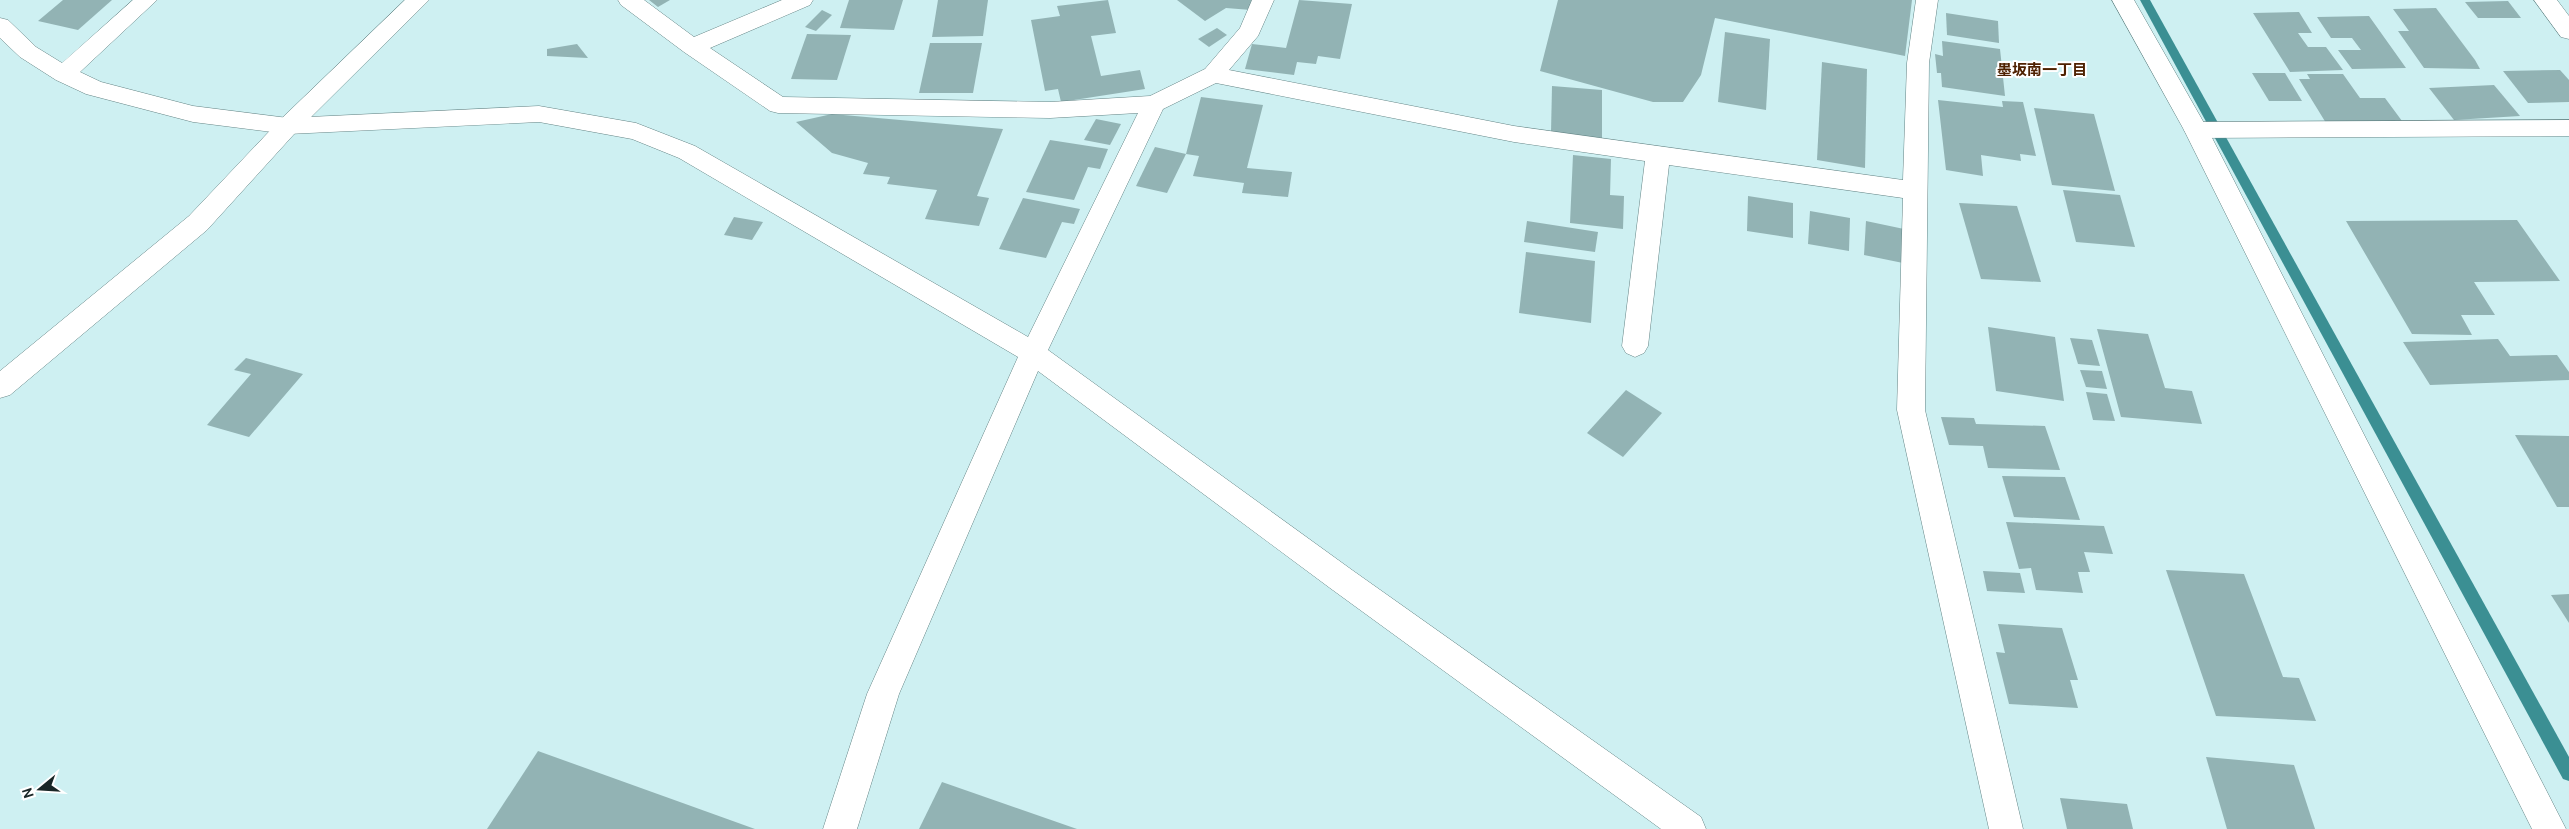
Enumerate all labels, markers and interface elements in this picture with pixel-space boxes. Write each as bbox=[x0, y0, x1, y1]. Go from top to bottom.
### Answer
district label: 墨坂南一丁目 bbox=[1997, 61, 2087, 79]
north arrow bbox=[15, 764, 65, 814]
text: N bbox=[18, 786, 38, 801]

